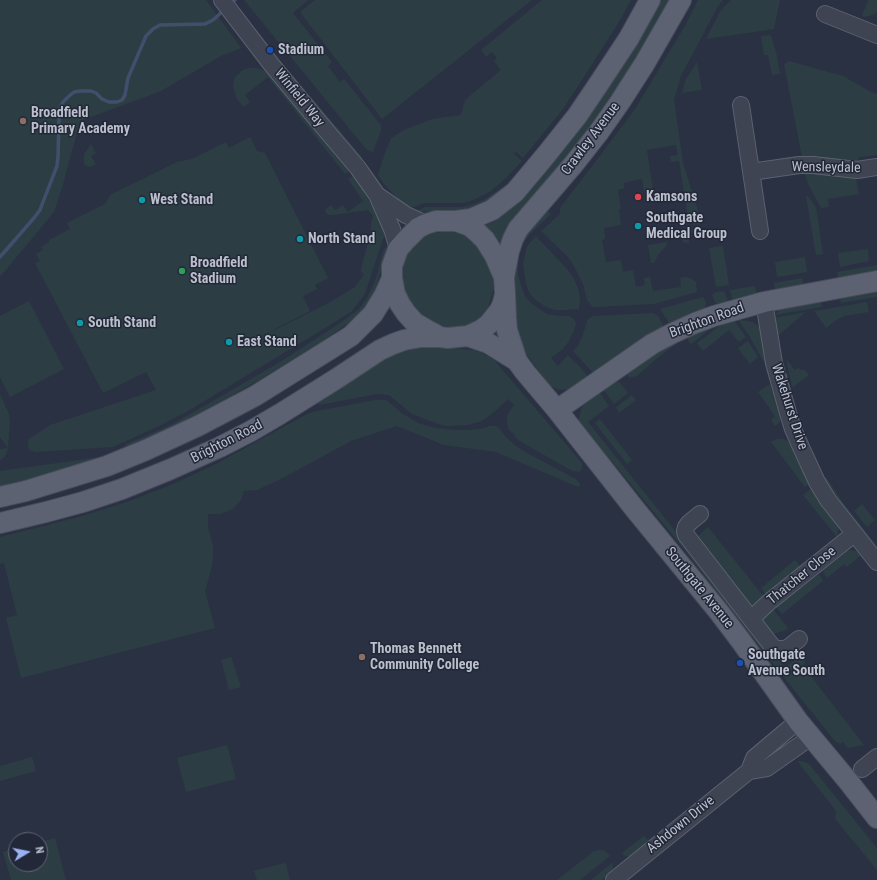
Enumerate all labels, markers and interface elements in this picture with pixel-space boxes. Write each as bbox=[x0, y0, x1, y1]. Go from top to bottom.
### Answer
place label: Stadium bbox=[278, 42, 324, 58]
marker: Stadium bbox=[265, 45, 275, 55]
street label: Winfield Way bbox=[270, 65, 328, 131]
street label: Crawley Avenue bbox=[558, 99, 624, 179]
place label: Broadfield Primary Academy bbox=[31, 105, 130, 138]
marker: Broadfield Primary Academy bbox=[18, 116, 28, 126]
street label: Wensleydale bbox=[791, 159, 861, 177]
place label: Kamsons bbox=[646, 189, 697, 205]
place label: West Stand bbox=[150, 192, 213, 208]
marker: Kamsons bbox=[633, 192, 643, 202]
marker: West Stand bbox=[137, 195, 147, 205]
place label: Southgate Medical Group bbox=[646, 210, 727, 242]
marker: Southgate Medical Group bbox=[633, 221, 643, 231]
place label: North Stand bbox=[308, 231, 375, 247]
marker: North Stand bbox=[295, 234, 305, 244]
place label: Broadfield Stadium bbox=[190, 255, 248, 288]
marker: Broadfield Stadium bbox=[177, 266, 187, 276]
street label: Brighton Road bbox=[668, 300, 746, 342]
place label: South Stand bbox=[88, 315, 156, 331]
marker: South Stand bbox=[75, 318, 85, 328]
place label: East Stand bbox=[237, 334, 297, 350]
marker: East Stand bbox=[224, 337, 234, 347]
street label: Wakehurst Drive bbox=[767, 362, 811, 452]
street label: Brighton Road bbox=[188, 417, 266, 467]
street label: Thatcher Close bbox=[764, 543, 840, 609]
street label: Southgate Avenue bbox=[661, 544, 737, 632]
place label: Thomas Bennett Community College bbox=[370, 641, 479, 674]
place label: Southgate Avenue South bbox=[748, 647, 825, 680]
marker: Thomas Bennett Community College bbox=[357, 652, 367, 662]
marker: Southgate Avenue South bbox=[735, 658, 745, 668]
street label: Ashdown Drive bbox=[644, 793, 718, 857]
north arrow bbox=[8, 832, 48, 872]
text: N bbox=[32, 846, 46, 854]

